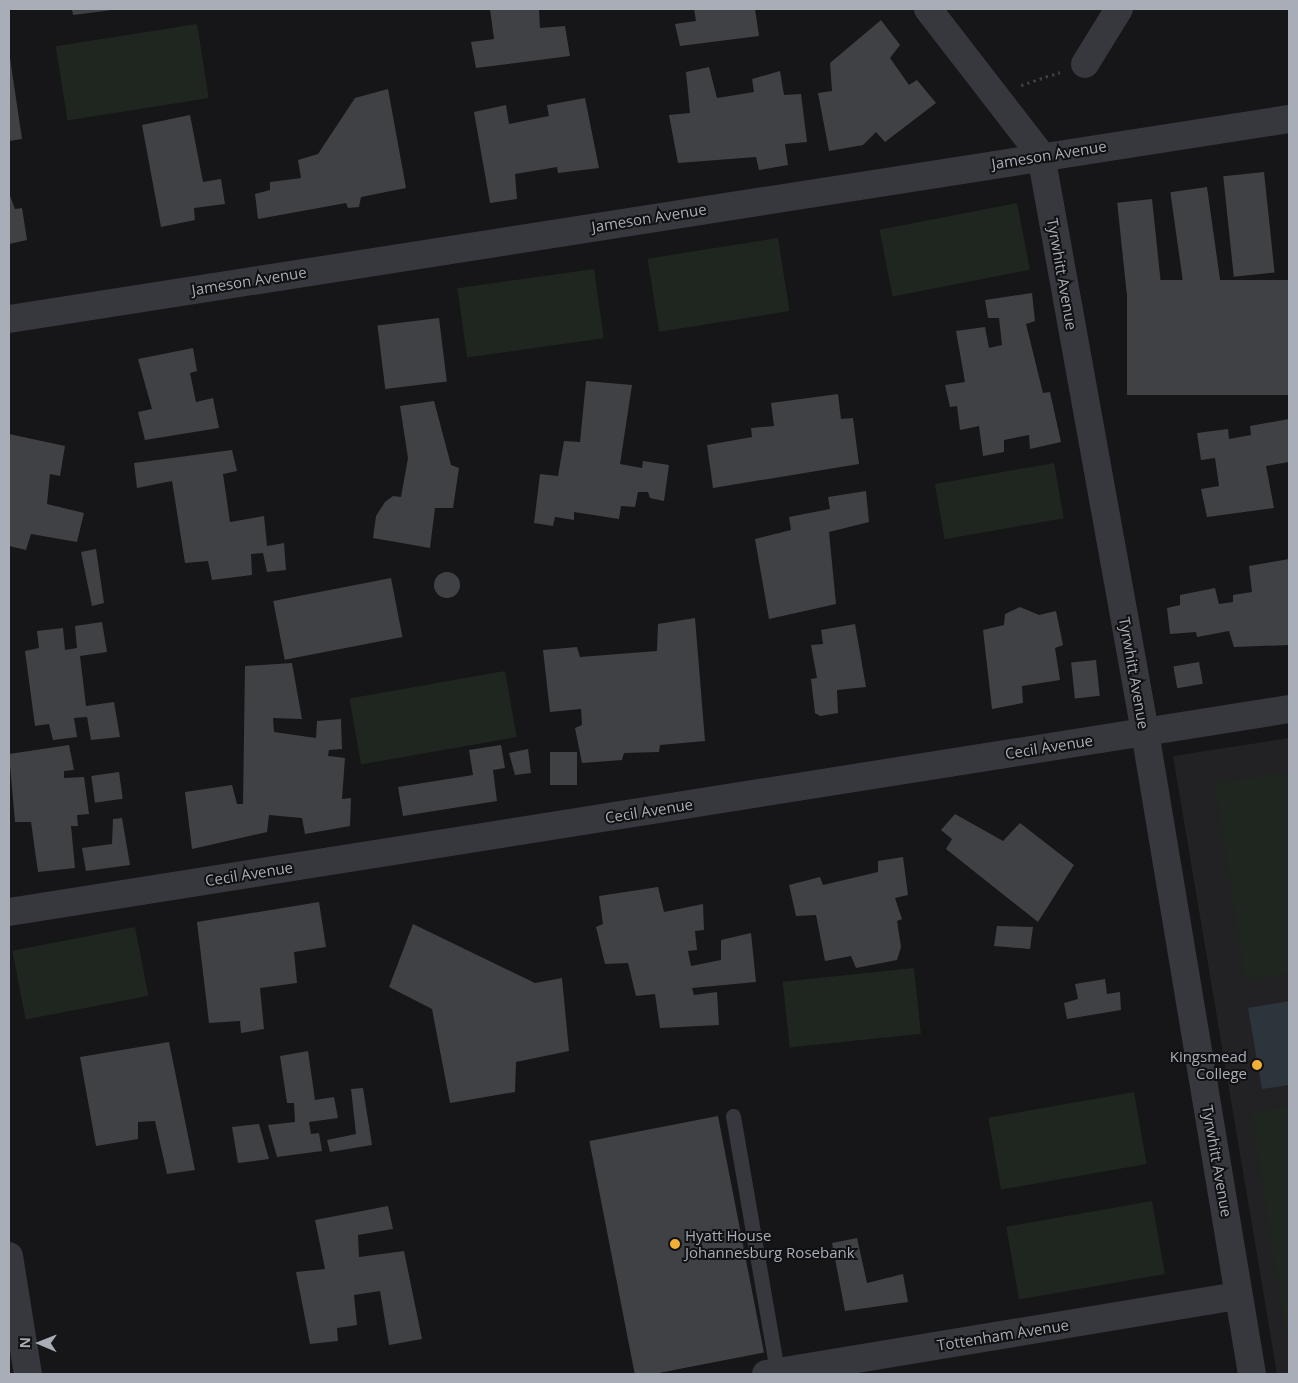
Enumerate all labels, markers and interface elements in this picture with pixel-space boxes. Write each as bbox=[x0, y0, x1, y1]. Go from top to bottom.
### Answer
street label: Jameson Avenue bbox=[990, 137, 1108, 173]
street label: Jameson Avenue bbox=[590, 200, 708, 236]
street label: Tyrwhitt Avenue bbox=[1043, 217, 1081, 331]
street label: Jameson Avenue bbox=[190, 263, 308, 299]
street label: Tyrwhitt Avenue bbox=[1115, 616, 1153, 730]
street label: Cecil Avenue bbox=[1004, 731, 1094, 763]
street label: Cecil Avenue bbox=[604, 795, 694, 827]
street label: Cecil Avenue bbox=[204, 858, 294, 890]
place label: Kingsmead College bbox=[1170, 1047, 1247, 1082]
marker: Kingsmead College bbox=[1251, 1059, 1263, 1071]
street label: Tyrwhitt Avenue bbox=[1198, 1104, 1236, 1218]
place label: Hyatt House Johannesburg Rosebank bbox=[685, 1226, 855, 1261]
marker: Hyatt House Johannesburg Rosebank bbox=[669, 1238, 681, 1250]
street label: Tottenham Avenue bbox=[936, 1316, 1070, 1354]
north arrow bbox=[15, 1318, 65, 1368]
text: N bbox=[15, 1337, 34, 1349]

